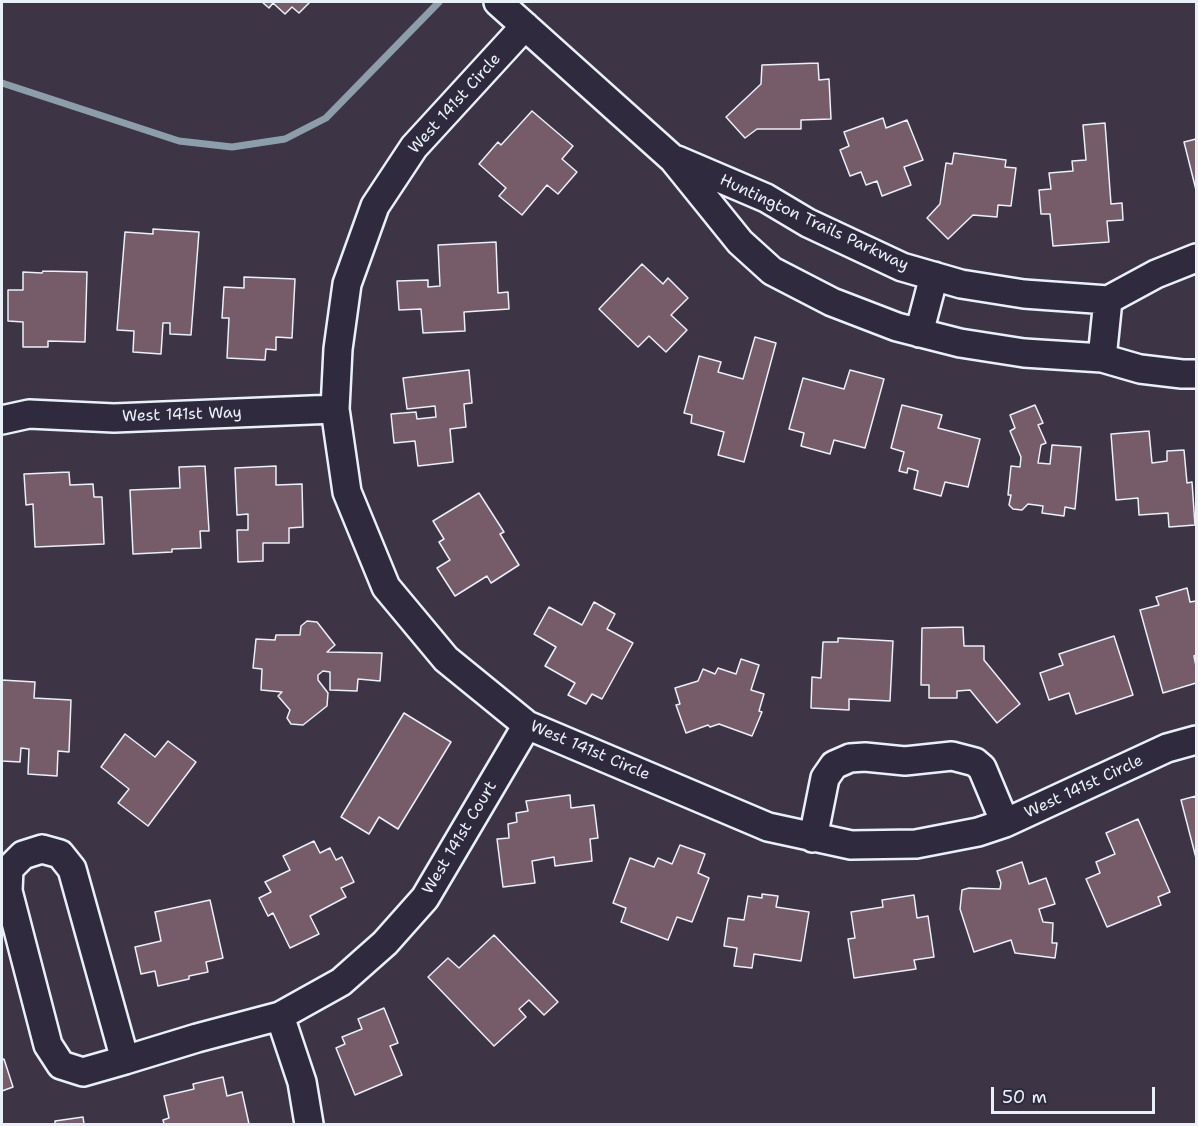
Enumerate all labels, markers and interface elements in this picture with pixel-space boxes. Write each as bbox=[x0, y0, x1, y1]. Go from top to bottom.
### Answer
street label: West 141st Circle bbox=[405, 50, 505, 158]
street label: Huntington Trails Parkway bbox=[716, 171, 912, 275]
street label: West 141st Way bbox=[122, 403, 242, 427]
street label: West 141st Circle bbox=[527, 717, 653, 785]
street label: West 141st Circle bbox=[1022, 751, 1146, 823]
street label: West 141st Court bbox=[419, 778, 501, 898]
scale bar bbox=[994, 1075, 1158, 1113]
text: 50 m bbox=[1002, 1085, 1047, 1109]

